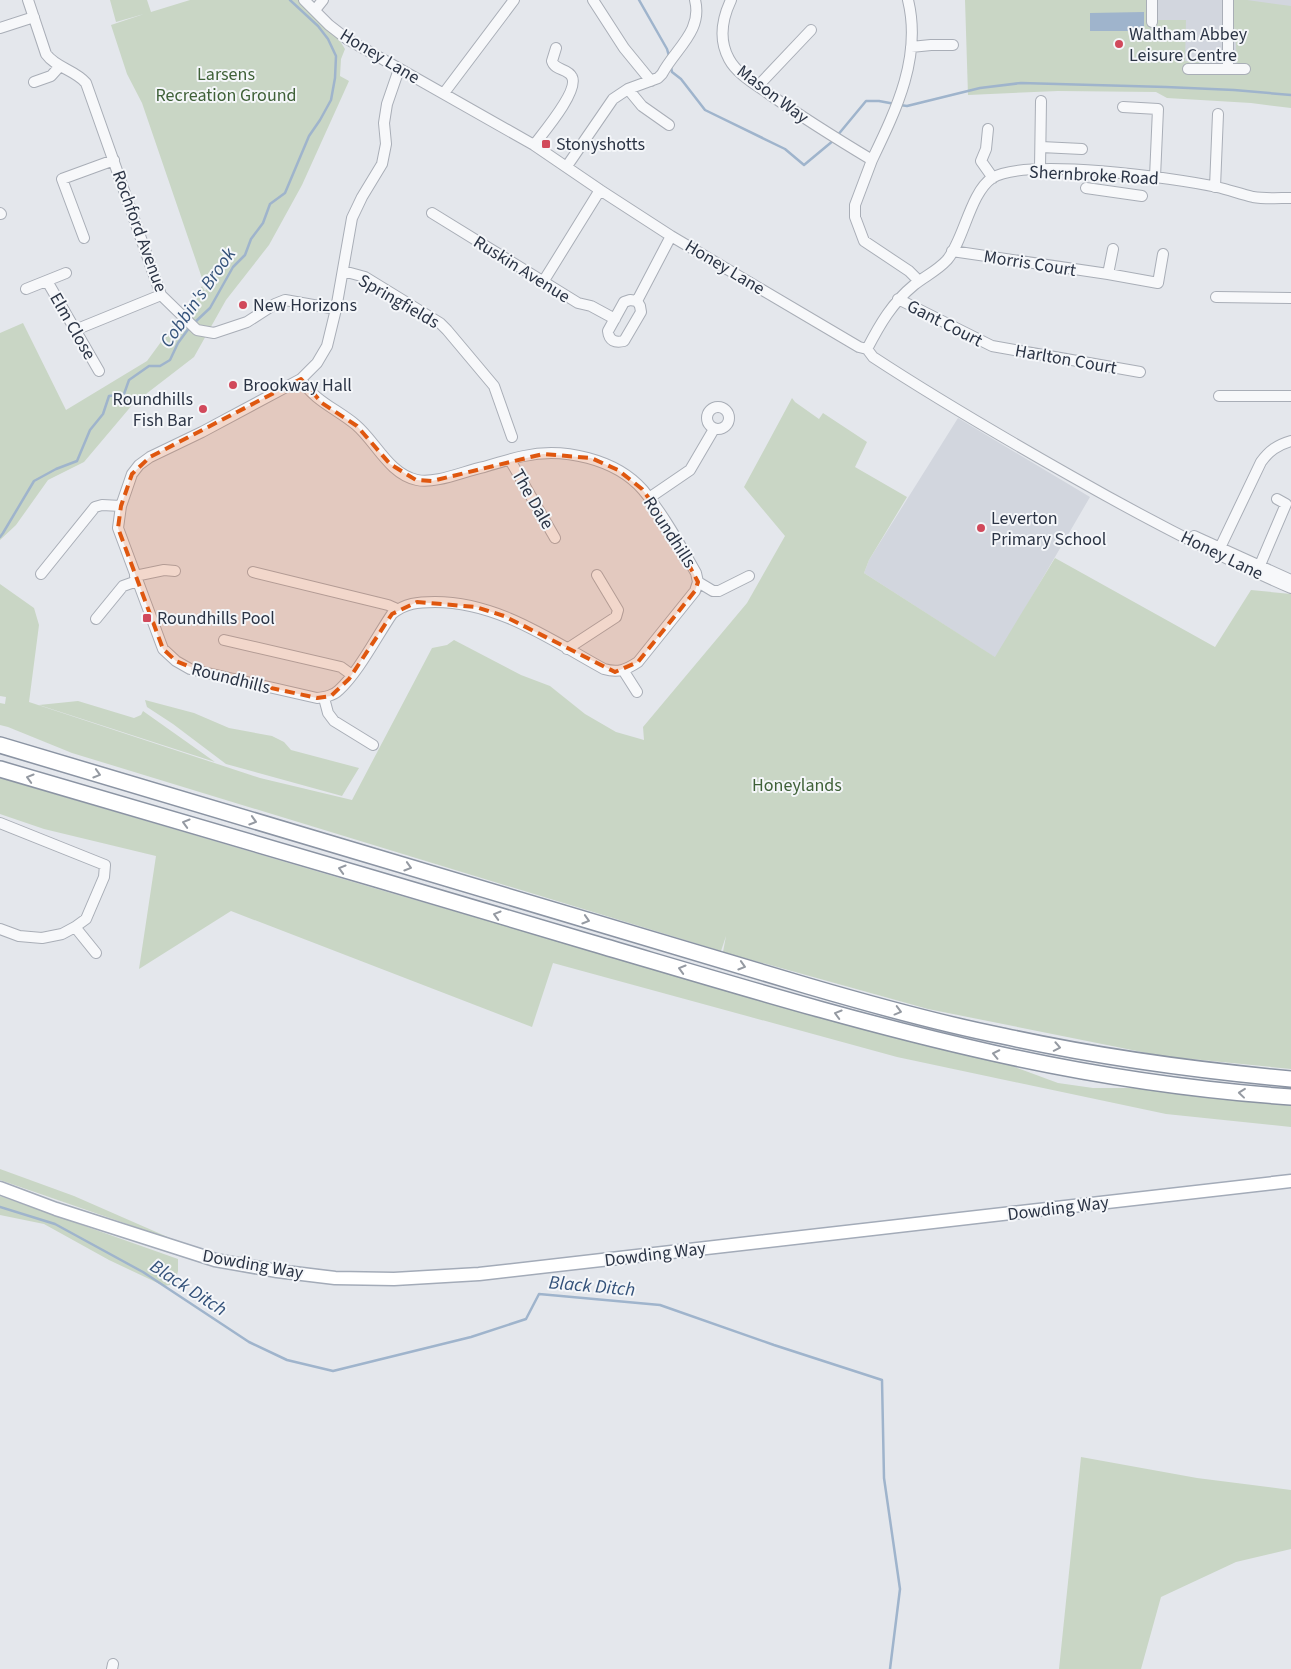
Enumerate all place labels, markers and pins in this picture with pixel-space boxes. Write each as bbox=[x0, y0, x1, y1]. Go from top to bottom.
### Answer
place label: Waltham Abbey Leisure Centre bbox=[1129, 22, 1248, 68]
marker: Waltham Abbey Leisure Centre bbox=[1113, 38, 1125, 50]
place label: Stonyshotts bbox=[556, 132, 645, 157]
marker: Stonyshotts bbox=[540, 138, 552, 150]
place label: New Horizons bbox=[253, 293, 357, 318]
marker: New Horizons bbox=[237, 299, 249, 311]
place label: Brookway Hall bbox=[243, 373, 352, 398]
marker: Brookway Hall bbox=[227, 379, 239, 391]
place label: Roundhills Fish Bar bbox=[113, 387, 194, 433]
marker: Roundhills Fish Bar bbox=[197, 403, 209, 415]
place label: Leverton Primary School bbox=[991, 506, 1106, 552]
marker: Leverton Primary School bbox=[975, 522, 987, 534]
place label: Roundhills Pool bbox=[157, 606, 275, 631]
marker: Roundhills Pool bbox=[141, 612, 153, 624]

